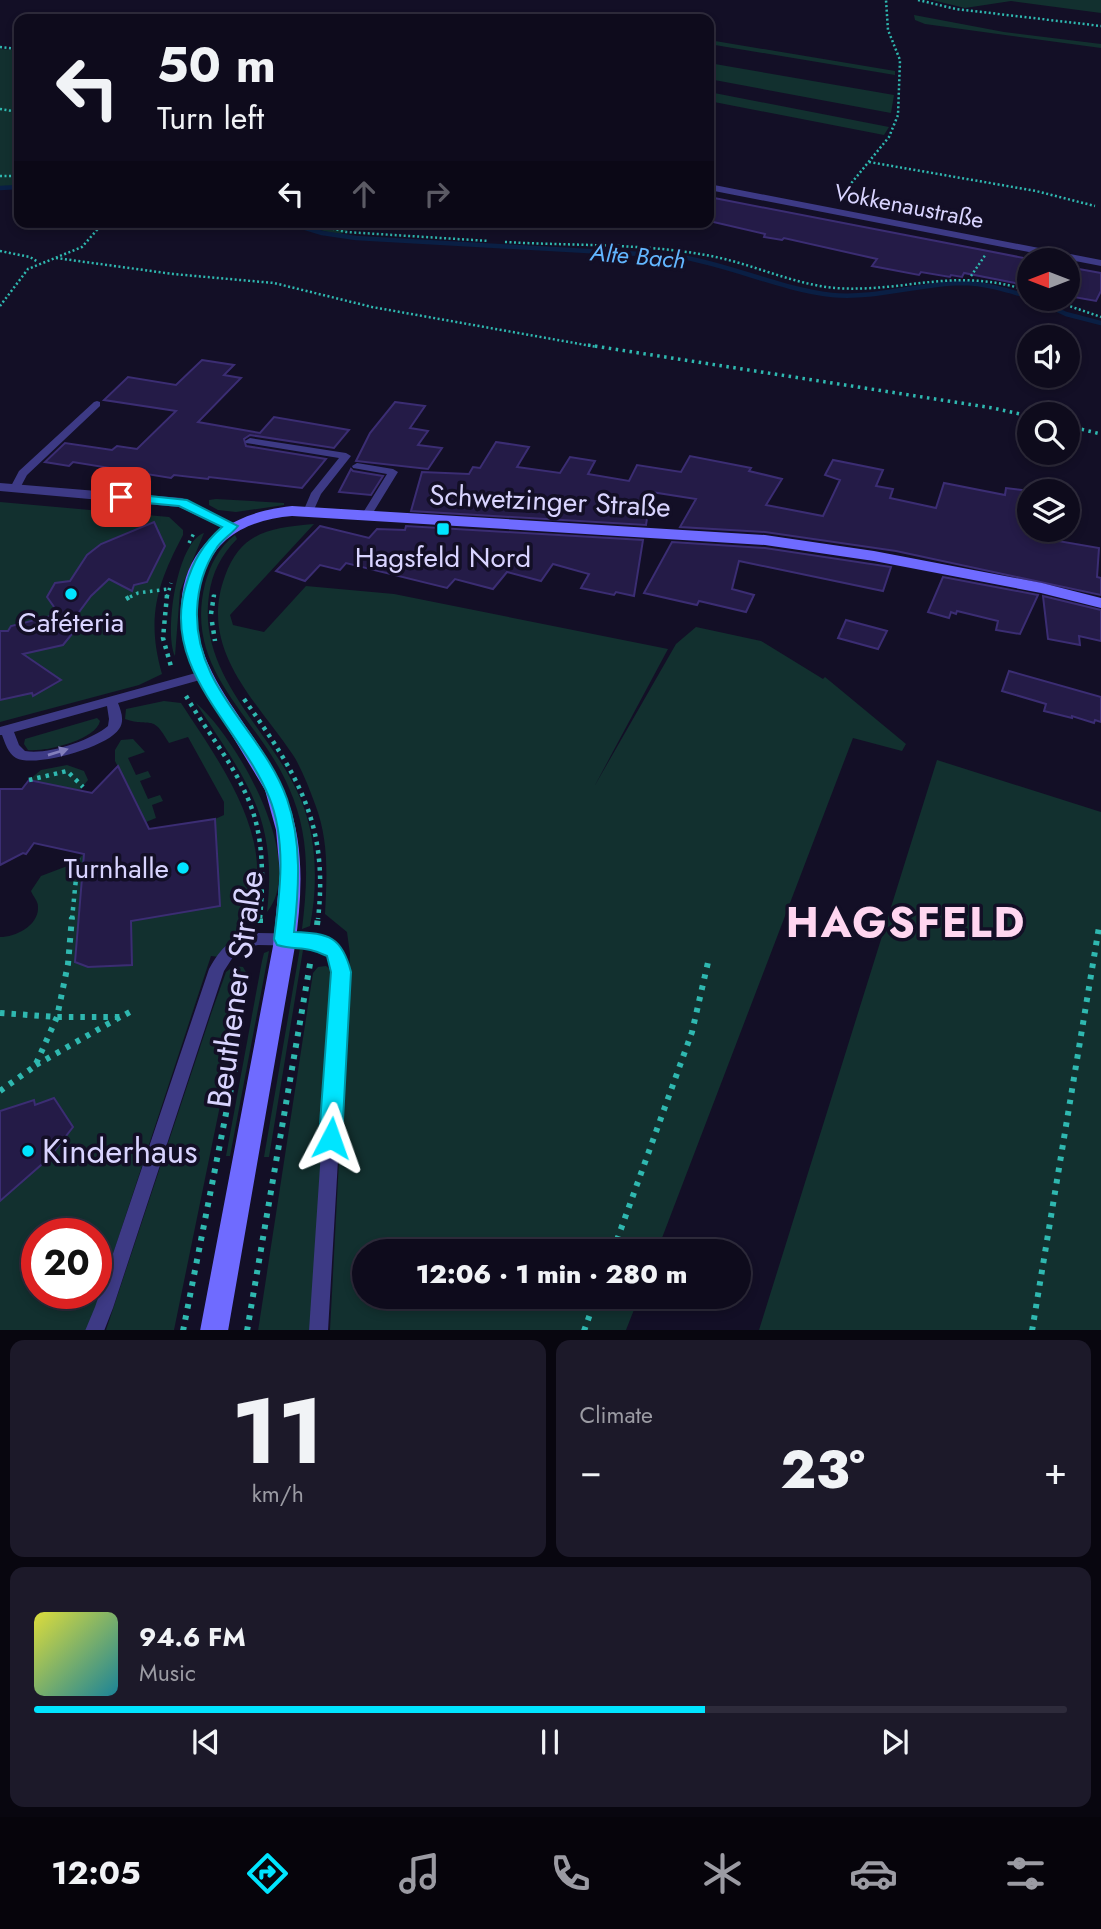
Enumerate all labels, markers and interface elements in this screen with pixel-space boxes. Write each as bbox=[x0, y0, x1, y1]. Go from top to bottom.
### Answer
text: 50 m bbox=[157, 30, 276, 100]
icon: left bbox=[42, 42, 133, 133]
text: Turn left bbox=[157, 95, 264, 141]
icon: left bbox=[272, 175, 310, 213]
icon: ahead bbox=[345, 175, 383, 213]
icon: right bbox=[418, 175, 456, 213]
street label: Vokkenaustraße bbox=[831, 175, 987, 237]
water label: Alte Bach bbox=[588, 234, 687, 278]
north arrow bbox=[1017, 248, 1080, 312]
map controls bbox=[1017, 248, 1080, 542]
button: sound bbox=[1017, 325, 1080, 388]
button: search bbox=[1017, 402, 1080, 465]
pin bbox=[91, 467, 151, 527]
street label: Schwetzinger Straße bbox=[428, 474, 672, 528]
icon: arrive bbox=[102, 478, 140, 516]
button: layers bbox=[1017, 479, 1080, 542]
marker: Hagsfeld Nord bbox=[435, 521, 451, 537]
place label: Hagsfeld Nord bbox=[355, 537, 531, 578]
marker: Caféteria bbox=[63, 586, 79, 602]
place label: Caféteria bbox=[18, 602, 124, 643]
one-way arrow bbox=[47, 746, 68, 757]
place label: Turnhalle bbox=[64, 848, 169, 889]
marker: Turnhalle bbox=[175, 860, 191, 876]
street label: Beuthener Straße bbox=[195, 867, 275, 1111]
district label: HAGSFELD bbox=[786, 892, 1026, 953]
position arrow bbox=[294, 1101, 368, 1175]
place label: Kinderhaus bbox=[42, 1128, 198, 1175]
marker: Kinderhaus bbox=[20, 1143, 36, 1159]
speed limit sign: 20 bbox=[21, 1218, 112, 1309]
text: 12:06 · 1 min · 280 m bbox=[416, 1255, 687, 1293]
text: 11 bbox=[231, 1366, 324, 1497]
text: Climate bbox=[580, 1398, 653, 1432]
text: 23° bbox=[780, 1432, 865, 1508]
text: − bbox=[580, 1443, 602, 1498]
text: + bbox=[1044, 1443, 1067, 1498]
text: km/h bbox=[252, 1477, 304, 1511]
text: 94.6 FM bbox=[139, 1618, 246, 1656]
text: Music bbox=[139, 1656, 196, 1690]
icon: previous bbox=[187, 1723, 225, 1761]
icon: pause bbox=[531, 1723, 569, 1761]
icon: next bbox=[876, 1723, 914, 1761]
icon: directions bbox=[243, 1849, 292, 1898]
icon: music bbox=[395, 1849, 444, 1898]
icon: phone bbox=[546, 1849, 595, 1898]
icon: climate bbox=[698, 1849, 747, 1898]
icon: car bbox=[849, 1849, 898, 1898]
icon: filters bbox=[1001, 1849, 1050, 1898]
text: 12:05 bbox=[51, 1850, 141, 1896]

